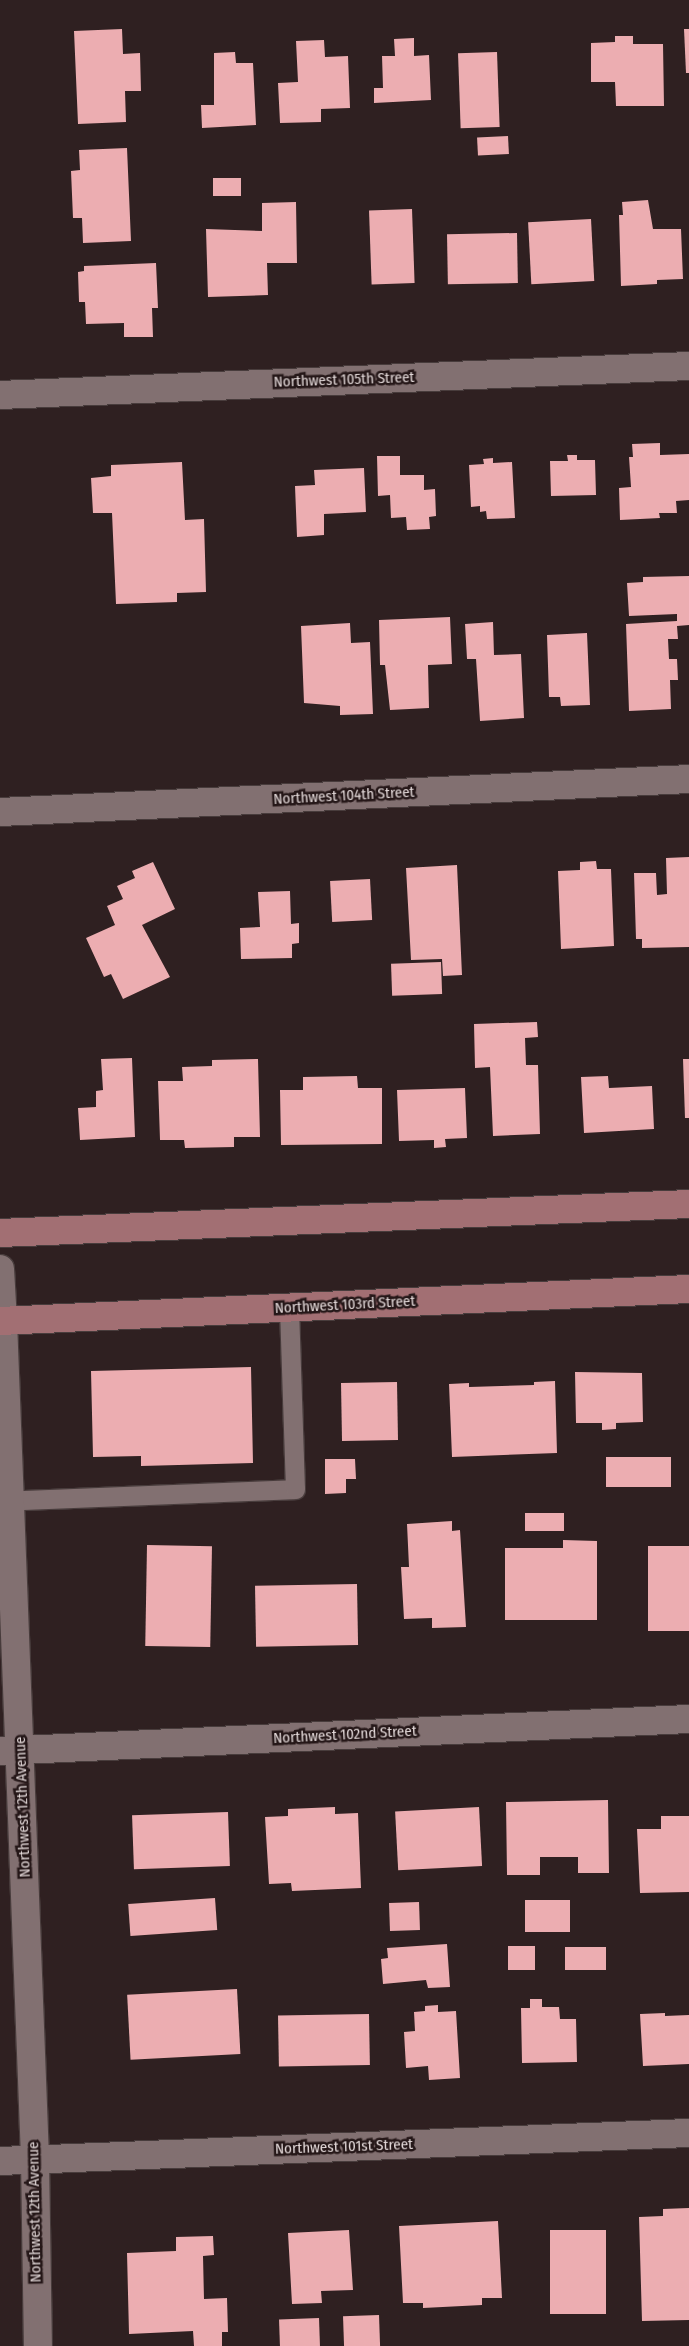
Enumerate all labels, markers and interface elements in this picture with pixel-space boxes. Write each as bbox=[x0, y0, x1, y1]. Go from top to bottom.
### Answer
street label: Northwest 105th Street bbox=[273, 369, 415, 391]
street label: Northwest 104th Street bbox=[273, 783, 415, 809]
street label: Northwest 103rd Street bbox=[274, 1292, 416, 1318]
street label: Northwest 102nd Street bbox=[273, 1722, 417, 1748]
street label: Northwest 12th Avenue bbox=[12, 1736, 34, 1878]
street label: Northwest 101st Street bbox=[275, 2136, 413, 2158]
street label: Northwest 12th Avenue bbox=[25, 2141, 45, 2283]

